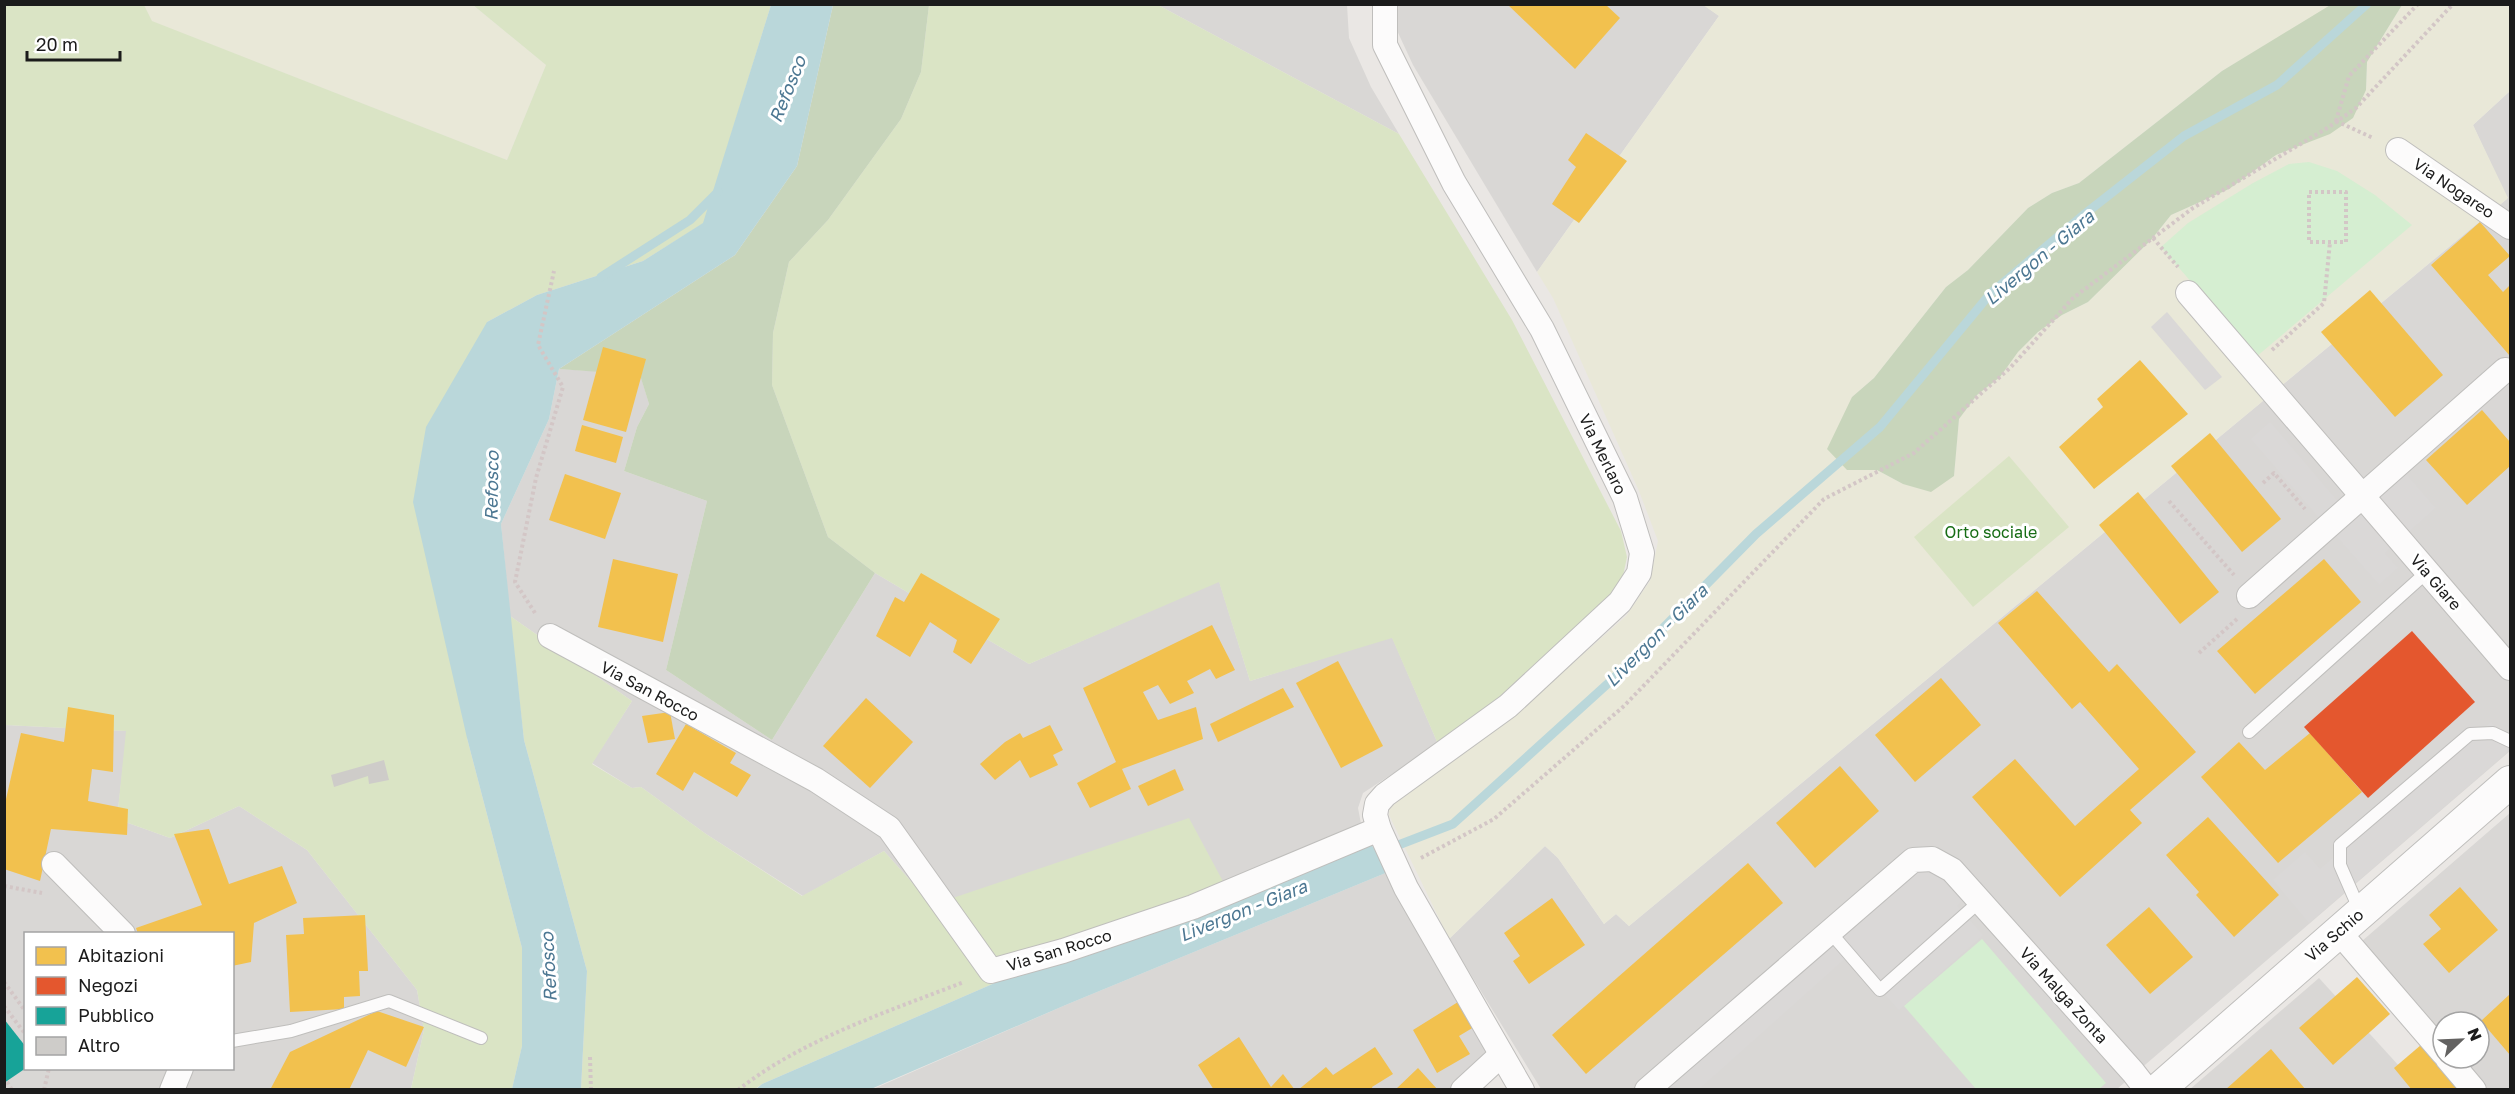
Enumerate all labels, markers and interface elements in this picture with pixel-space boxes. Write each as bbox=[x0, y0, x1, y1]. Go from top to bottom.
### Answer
scale bar bbox=[27, 24, 120, 62]
text: 20 m bbox=[36, 33, 78, 55]
water label: Refosco bbox=[764, 51, 811, 125]
street label: Via Nogareo bbox=[2410, 154, 2498, 222]
water label: Livergon - Giara bbox=[1980, 204, 2099, 309]
street label: Via Merlaro bbox=[1575, 410, 1631, 498]
water label: Refosco bbox=[479, 450, 503, 521]
park label: Orto sociale bbox=[1945, 522, 2037, 542]
street label: Via Giare bbox=[2406, 550, 2466, 614]
water label: Livergon - Giara bbox=[1600, 579, 1712, 691]
street label: Via San Rocco bbox=[597, 657, 703, 725]
water label: Livergon - Giara bbox=[1176, 874, 1311, 946]
street label: Via Schio bbox=[2301, 904, 2367, 966]
street label: Via San Rocco bbox=[1004, 925, 1114, 975]
water label: Refosco bbox=[535, 930, 561, 1002]
legend bbox=[24, 932, 234, 1070]
street label: Via Malga Zonta bbox=[2016, 943, 2112, 1047]
text: Abitazioni bbox=[78, 944, 164, 966]
text: Negozi bbox=[78, 974, 138, 996]
text: Pubblico bbox=[78, 1004, 154, 1026]
north arrow bbox=[2431, 1010, 2491, 1070]
text: N bbox=[2463, 1025, 2486, 1044]
text: Altro bbox=[78, 1034, 120, 1056]

